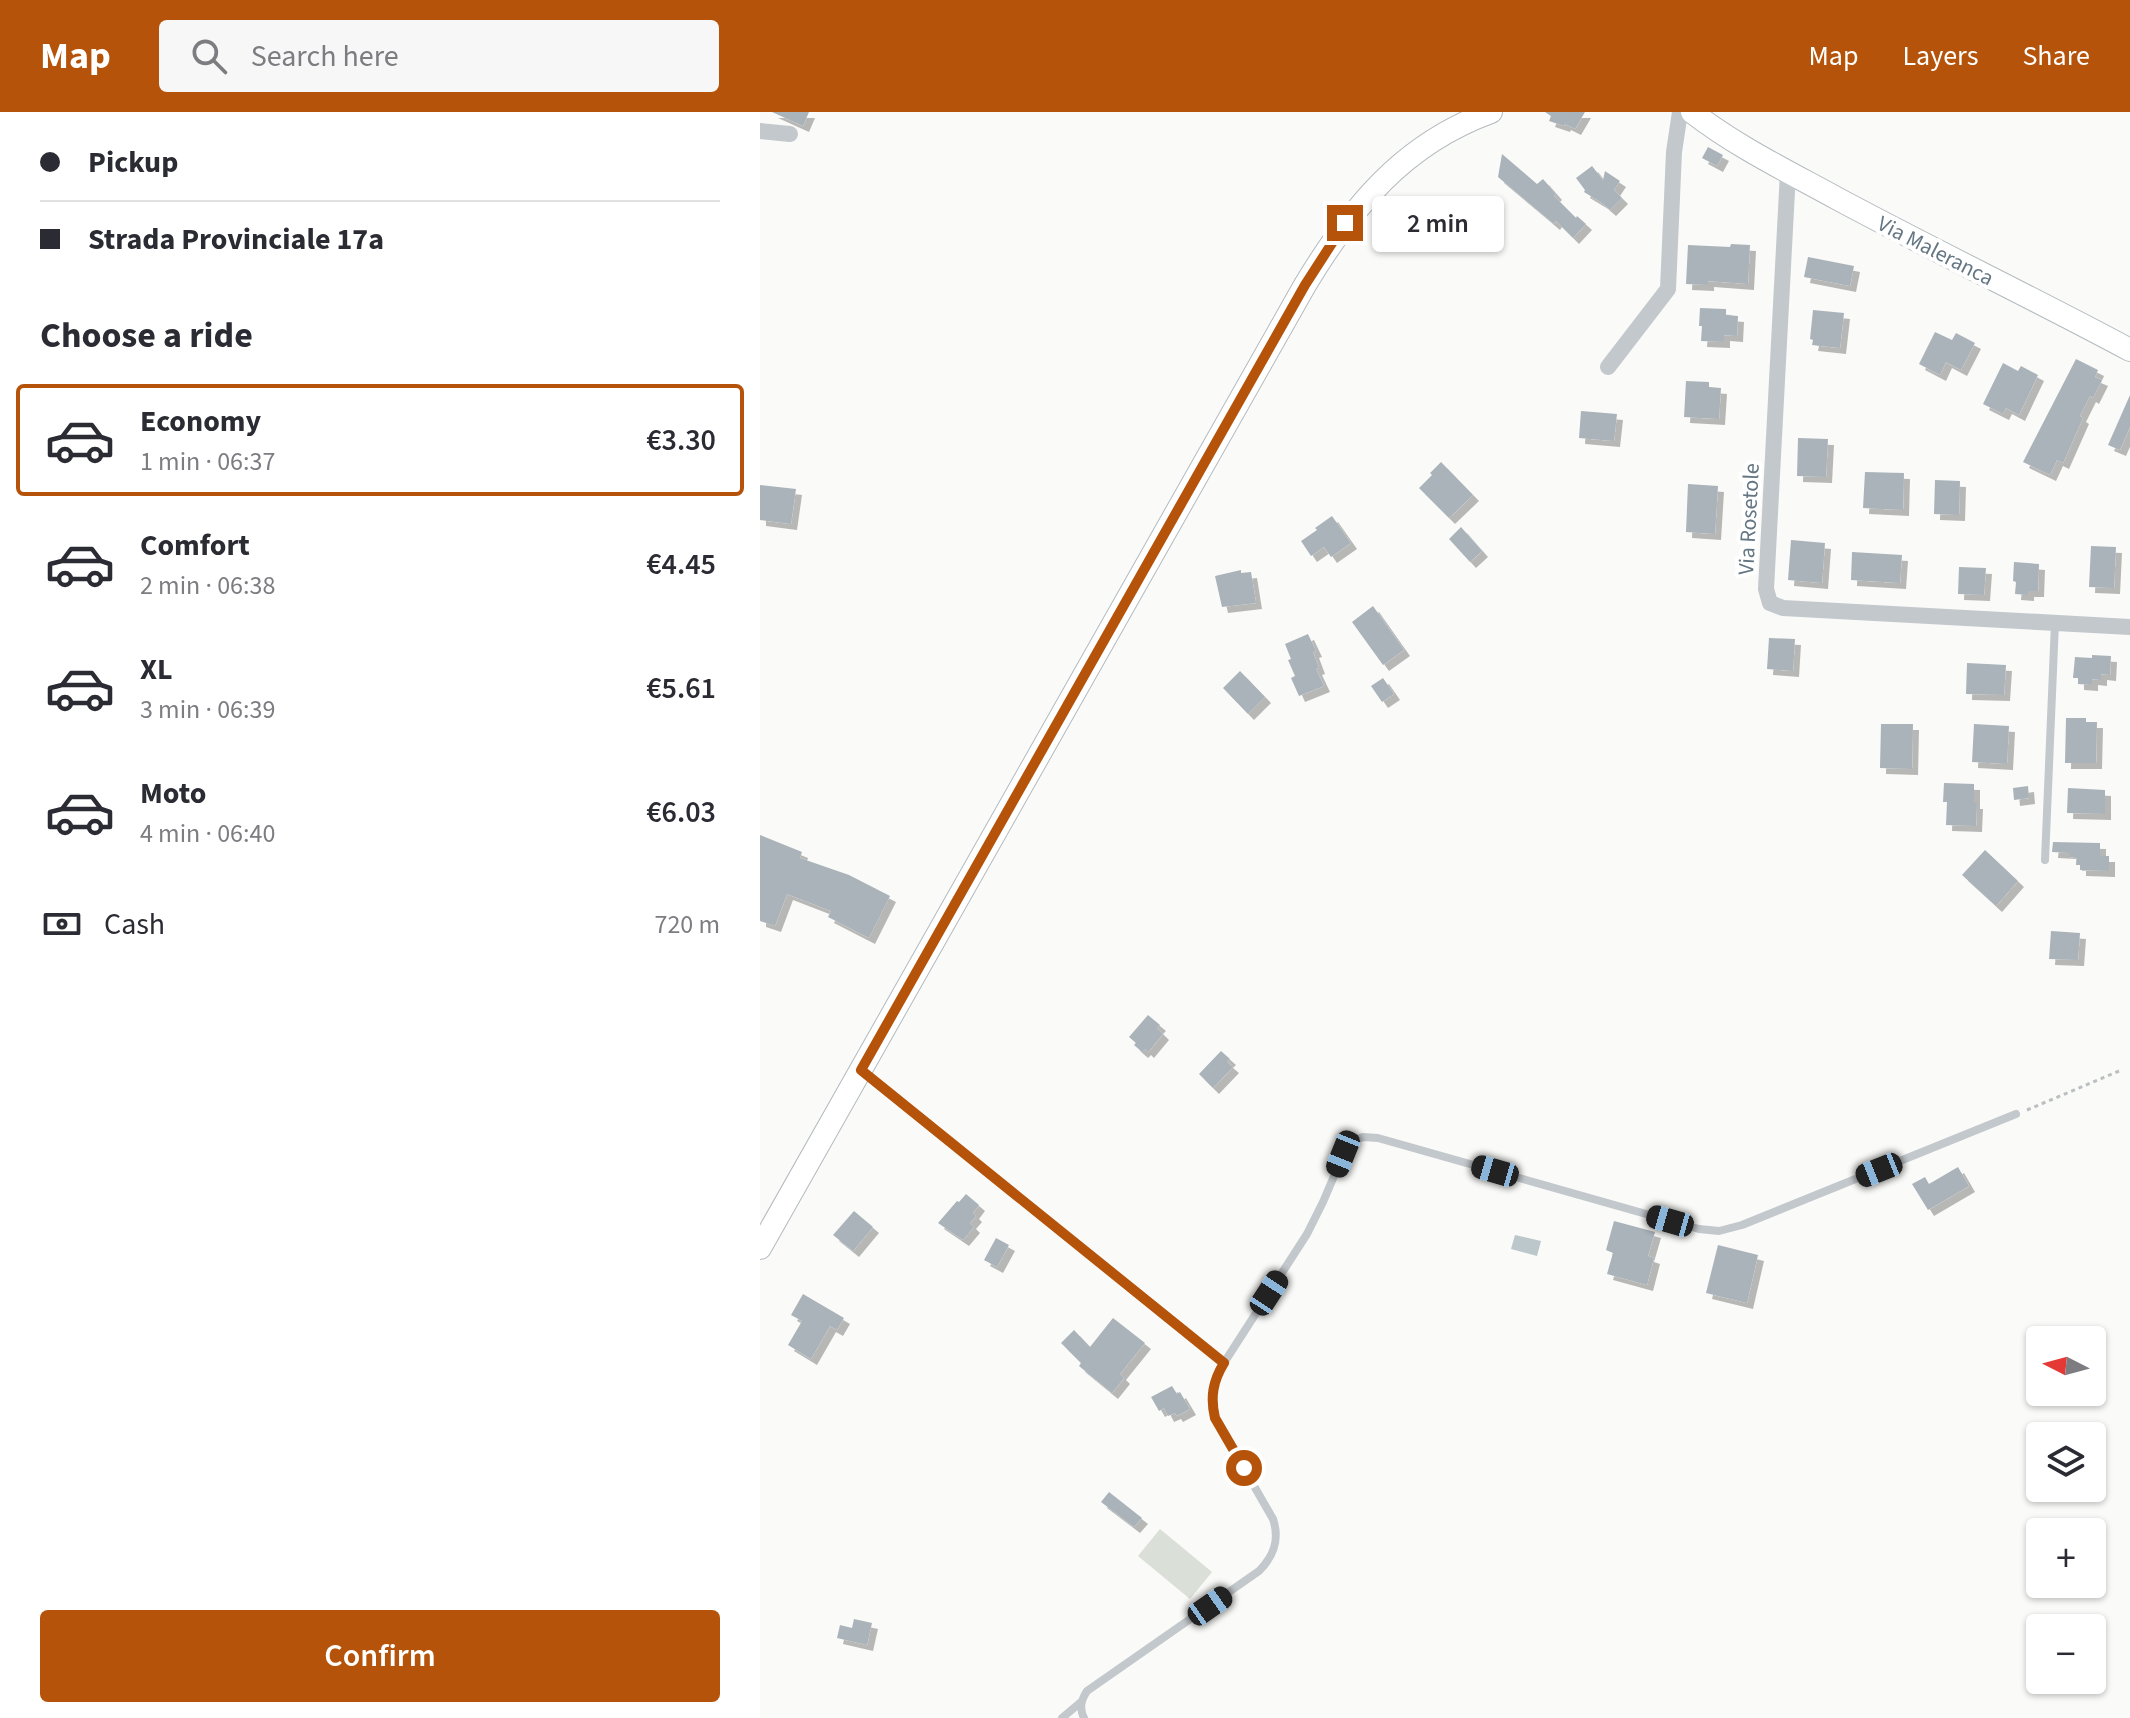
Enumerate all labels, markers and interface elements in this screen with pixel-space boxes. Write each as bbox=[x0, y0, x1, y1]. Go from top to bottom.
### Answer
search box bbox=[159, 20, 719, 92]
text: Map bbox=[40, 29, 111, 83]
icon: search bbox=[187, 34, 231, 78]
text: Search here bbox=[251, 35, 399, 78]
text: Map bbox=[1808, 36, 1858, 76]
text: Layers bbox=[1902, 36, 1978, 76]
text: Share bbox=[2022, 36, 2090, 76]
text: Pickup bbox=[88, 141, 178, 184]
callout: 2 min bbox=[1373, 195, 1505, 251]
route end bbox=[1327, 205, 1363, 241]
text: 2 min bbox=[1407, 205, 1469, 242]
street label: Via Maleranca bbox=[1872, 208, 1999, 294]
text: Strada Provinciale 17a bbox=[88, 218, 384, 261]
text: Choose a ride bbox=[40, 310, 253, 361]
text: Economy bbox=[140, 400, 261, 443]
icon: car bbox=[44, 404, 116, 476]
text: €3.30 bbox=[646, 419, 716, 462]
text: 1 min · 06:37 bbox=[140, 443, 275, 480]
street label: Via Rosetole bbox=[1730, 462, 1768, 576]
text: Comfort bbox=[140, 524, 250, 567]
icon: car bbox=[44, 528, 116, 600]
text: €4.45 bbox=[646, 543, 716, 586]
text: 2 min · 06:38 bbox=[140, 567, 275, 604]
text: XL bbox=[140, 648, 173, 691]
icon: car bbox=[44, 652, 116, 724]
text: €5.61 bbox=[646, 667, 716, 710]
text: 3 min · 06:39 bbox=[140, 691, 275, 728]
text: Moto bbox=[140, 772, 206, 815]
icon: car bbox=[44, 776, 116, 848]
text: €6.03 bbox=[646, 791, 716, 834]
text: 4 min · 06:40 bbox=[140, 815, 275, 852]
icon: cash bbox=[40, 902, 84, 946]
text: Cash bbox=[104, 903, 165, 946]
text: 720 m bbox=[654, 906, 720, 943]
car bbox=[1323, 1127, 1363, 1181]
car bbox=[1852, 1150, 1906, 1190]
car bbox=[1469, 1153, 1521, 1189]
car bbox=[1644, 1203, 1696, 1239]
car bbox=[1246, 1266, 1292, 1320]
north arrow bbox=[2026, 1326, 2106, 1406]
map controls bbox=[2026, 1326, 2106, 1694]
button: layers bbox=[2026, 1422, 2106, 1502]
route start bbox=[1226, 1450, 1262, 1486]
button: + bbox=[2026, 1518, 2106, 1598]
car bbox=[1183, 1582, 1237, 1630]
button: Confirm bbox=[40, 1610, 720, 1702]
button: − bbox=[2026, 1614, 2106, 1694]

